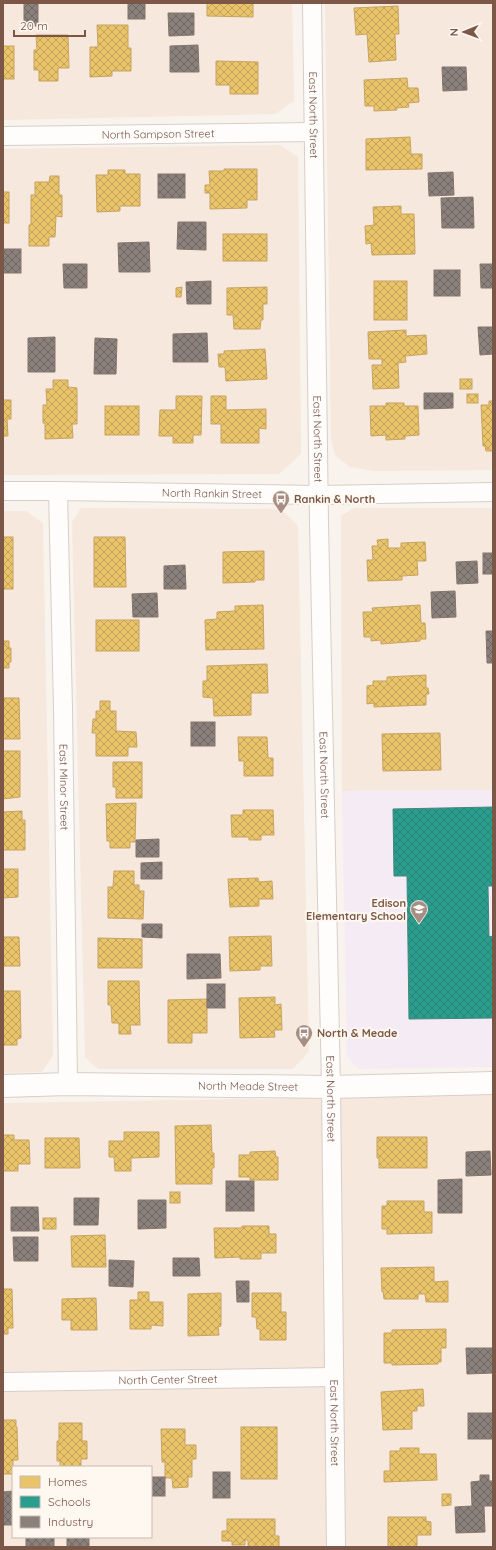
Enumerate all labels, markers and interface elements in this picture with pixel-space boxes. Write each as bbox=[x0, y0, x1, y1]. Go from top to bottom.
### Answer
scale bar bbox=[14, 12, 85, 38]
north arrow bbox=[444, 12, 484, 52]
text: 20 m bbox=[20, 18, 48, 33]
text: N bbox=[447, 28, 461, 36]
street label: East North Street bbox=[306, 71, 321, 159]
street label: North Sampson Street bbox=[102, 126, 215, 142]
street label: East North Street bbox=[310, 395, 325, 483]
street label: North Rankin Street bbox=[162, 486, 262, 501]
bus stop icon: Rankin & North bbox=[271, 489, 291, 514]
place label: Rankin & North bbox=[294, 492, 375, 506]
street label: East North Street bbox=[316, 731, 332, 819]
street label: East Minor Street bbox=[56, 744, 72, 831]
place label: Edison Elementary School bbox=[306, 896, 406, 923]
school or university icon: Edison Elementary School bbox=[409, 899, 429, 924]
bus stop icon: North & Meade bbox=[294, 1023, 314, 1048]
place label: North & Meade bbox=[317, 1026, 398, 1040]
street label: East North Street bbox=[323, 1055, 339, 1143]
street label: North Meade Street bbox=[198, 1078, 298, 1094]
street label: North Center Street bbox=[118, 1372, 218, 1387]
street label: East North Street bbox=[327, 1379, 342, 1467]
legend bbox=[12, 1466, 152, 1538]
text: Homes bbox=[48, 1474, 88, 1489]
text: Schools bbox=[48, 1494, 91, 1509]
text: Industry bbox=[48, 1514, 93, 1529]

